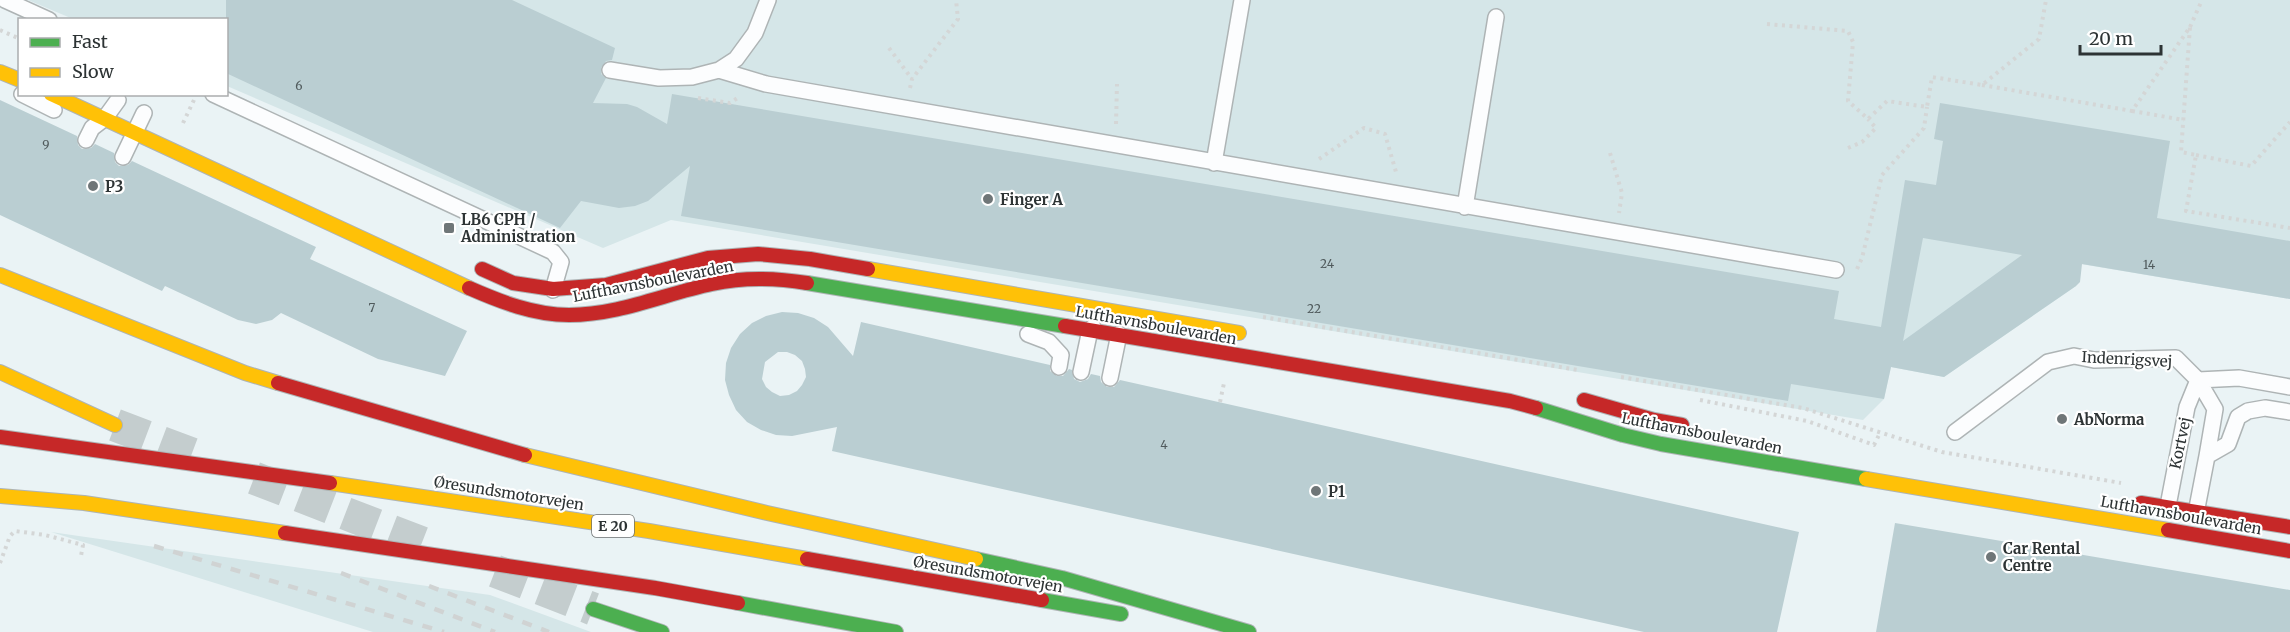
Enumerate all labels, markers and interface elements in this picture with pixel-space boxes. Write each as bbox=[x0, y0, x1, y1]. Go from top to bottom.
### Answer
legend bbox=[18, 18, 228, 96]
scale bar bbox=[2080, 18, 2161, 56]
text: 20 m bbox=[2089, 27, 2133, 50]
text: Fast bbox=[72, 30, 108, 53]
text: Slow bbox=[72, 60, 115, 83]
house number: 6 bbox=[295, 78, 303, 93]
house number: 9 bbox=[42, 137, 50, 152]
place label: P3 bbox=[105, 177, 123, 196]
marker: P3 bbox=[86, 179, 100, 193]
place label: Finger A bbox=[1000, 190, 1063, 209]
marker: Finger A bbox=[981, 192, 995, 206]
place label: LB6 CPH / Administration bbox=[460, 210, 575, 246]
marker: LB6 CPH / Administration bbox=[442, 221, 456, 235]
street label: Lufthavnsboulevarden bbox=[571, 256, 735, 306]
house number: 24 bbox=[1320, 256, 1335, 271]
house number: 14 bbox=[2143, 257, 2156, 272]
house number: 7 bbox=[369, 300, 376, 315]
street label: Lufthavnsboulevarden bbox=[1074, 301, 1238, 349]
house number: 22 bbox=[1307, 301, 1321, 316]
street label: Indenrigsvej bbox=[2081, 347, 2173, 371]
street label: Lufthavnsboulevarden bbox=[1620, 408, 1784, 458]
place label: AbNorma bbox=[2073, 410, 2145, 429]
marker: AbNorma bbox=[2055, 412, 2069, 426]
street label: Kortvej bbox=[2165, 415, 2195, 471]
house number: 4 bbox=[1160, 437, 1168, 452]
street label: Øresundsmotorvejen bbox=[433, 472, 585, 514]
place label: P1 bbox=[1328, 482, 1345, 501]
marker: P1 bbox=[1309, 484, 1323, 498]
street label: Lufthavnsboulevarden bbox=[2099, 491, 2263, 539]
road number: E 20 bbox=[592, 515, 634, 537]
place label: Car Rental Centre bbox=[2003, 539, 2080, 575]
marker: Car Rental Centre bbox=[1984, 550, 1998, 564]
street label: Øresundsmotorvejen bbox=[912, 551, 1064, 597]

